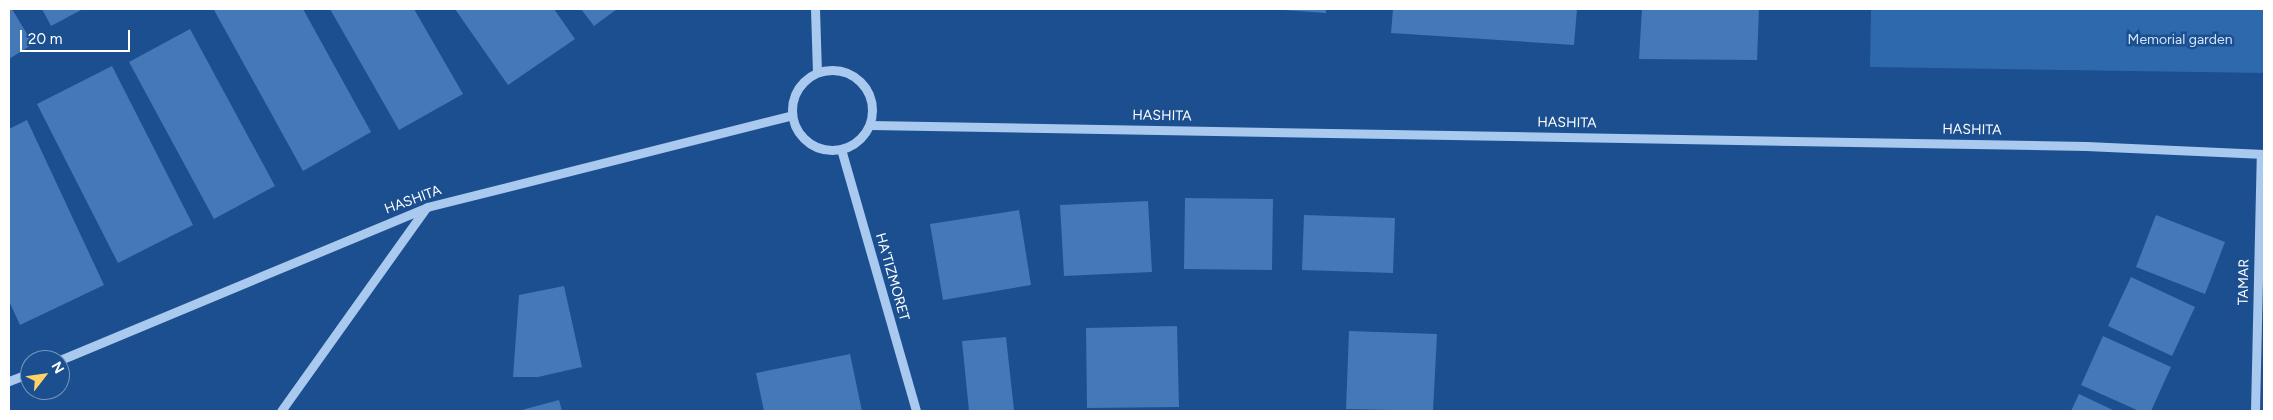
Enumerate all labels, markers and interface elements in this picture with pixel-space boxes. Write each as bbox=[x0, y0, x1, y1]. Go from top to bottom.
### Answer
scale bar bbox=[22, 20, 132, 52]
text: 20 m bbox=[28, 30, 62, 48]
park label: Memorial garden bbox=[2128, 32, 2232, 48]
street label: HASHITA bbox=[1132, 107, 1192, 125]
street label: HASHITA bbox=[1537, 114, 1597, 132]
street label: HASHITA bbox=[1942, 121, 2002, 139]
street label: HASHITA bbox=[382, 182, 444, 218]
street label: HA'TIZMORET bbox=[871, 231, 913, 323]
street label: TAMAR bbox=[2235, 259, 2253, 305]
north arrow bbox=[20, 350, 70, 400]
text: N bbox=[47, 359, 68, 377]

